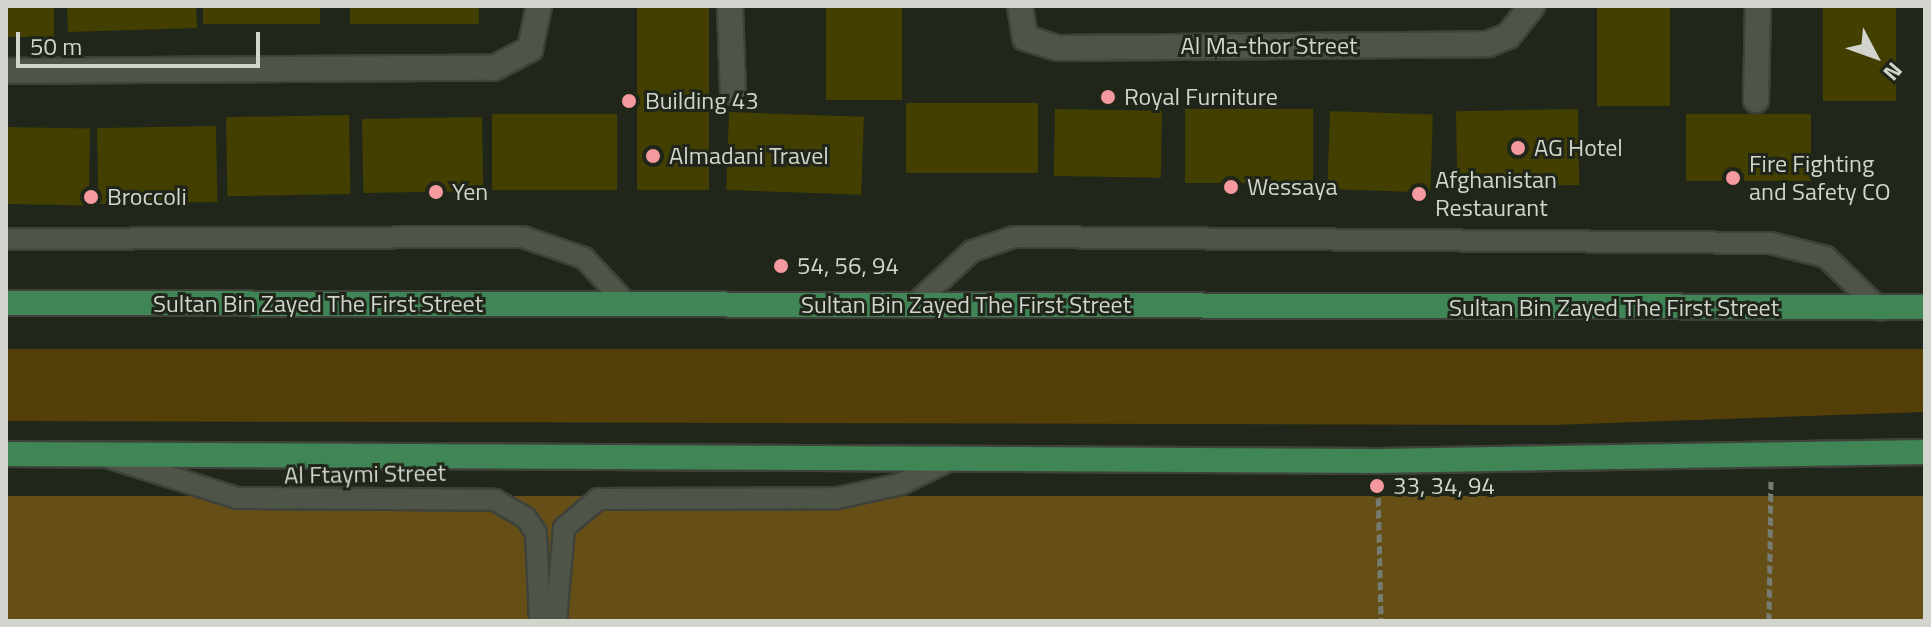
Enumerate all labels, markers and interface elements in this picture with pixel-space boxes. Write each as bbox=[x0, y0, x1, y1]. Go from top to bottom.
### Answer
scale bar bbox=[20, 16, 264, 66]
north arrow bbox=[1835, 16, 1915, 96]
text: 50 m bbox=[30, 28, 82, 64]
street label: Al Ma-thor Street bbox=[1181, 32, 1357, 60]
text: N bbox=[1875, 55, 1911, 89]
place label: Royal Furniture bbox=[1124, 83, 1278, 111]
place label: Building 43 bbox=[645, 87, 759, 115]
marker: Royal Furniture bbox=[1099, 88, 1117, 106]
marker: Building 43 bbox=[620, 92, 638, 110]
place label: AG Hotel bbox=[1534, 134, 1623, 162]
marker: AG Hotel bbox=[1509, 139, 1527, 157]
place label: Almadani Travel bbox=[669, 142, 829, 170]
marker: Almadani Travel bbox=[644, 147, 662, 165]
place label: Fire Fighting and Safety CO bbox=[1749, 150, 1891, 206]
place label: Afghanistan Restaurant bbox=[1435, 166, 1557, 222]
marker: Fire Fighting and Safety CO bbox=[1724, 169, 1742, 187]
place label: Wessaya bbox=[1247, 173, 1338, 201]
place label: Yen bbox=[452, 178, 488, 206]
marker: Wessaya bbox=[1222, 178, 1240, 196]
place label: Broccoli bbox=[107, 183, 187, 211]
marker: Yen bbox=[427, 183, 445, 201]
marker: Afghanistan Restaurant bbox=[1410, 185, 1428, 203]
marker: Broccoli bbox=[82, 188, 100, 206]
place label: 54, 56, 94 bbox=[797, 252, 899, 280]
marker: 54, 56, 94 bbox=[772, 257, 790, 275]
street label: Sultan Bin Zayed The First Street bbox=[153, 290, 483, 318]
street label: Sultan Bin Zayed The First Street bbox=[801, 291, 1131, 319]
street label: Sultan Bin Zayed The First Street bbox=[1449, 294, 1779, 322]
street label: Al Ftaymi Street bbox=[284, 458, 446, 490]
place label: 33, 34, 94 bbox=[1393, 472, 1495, 500]
marker: 33, 34, 94 bbox=[1368, 477, 1386, 495]

